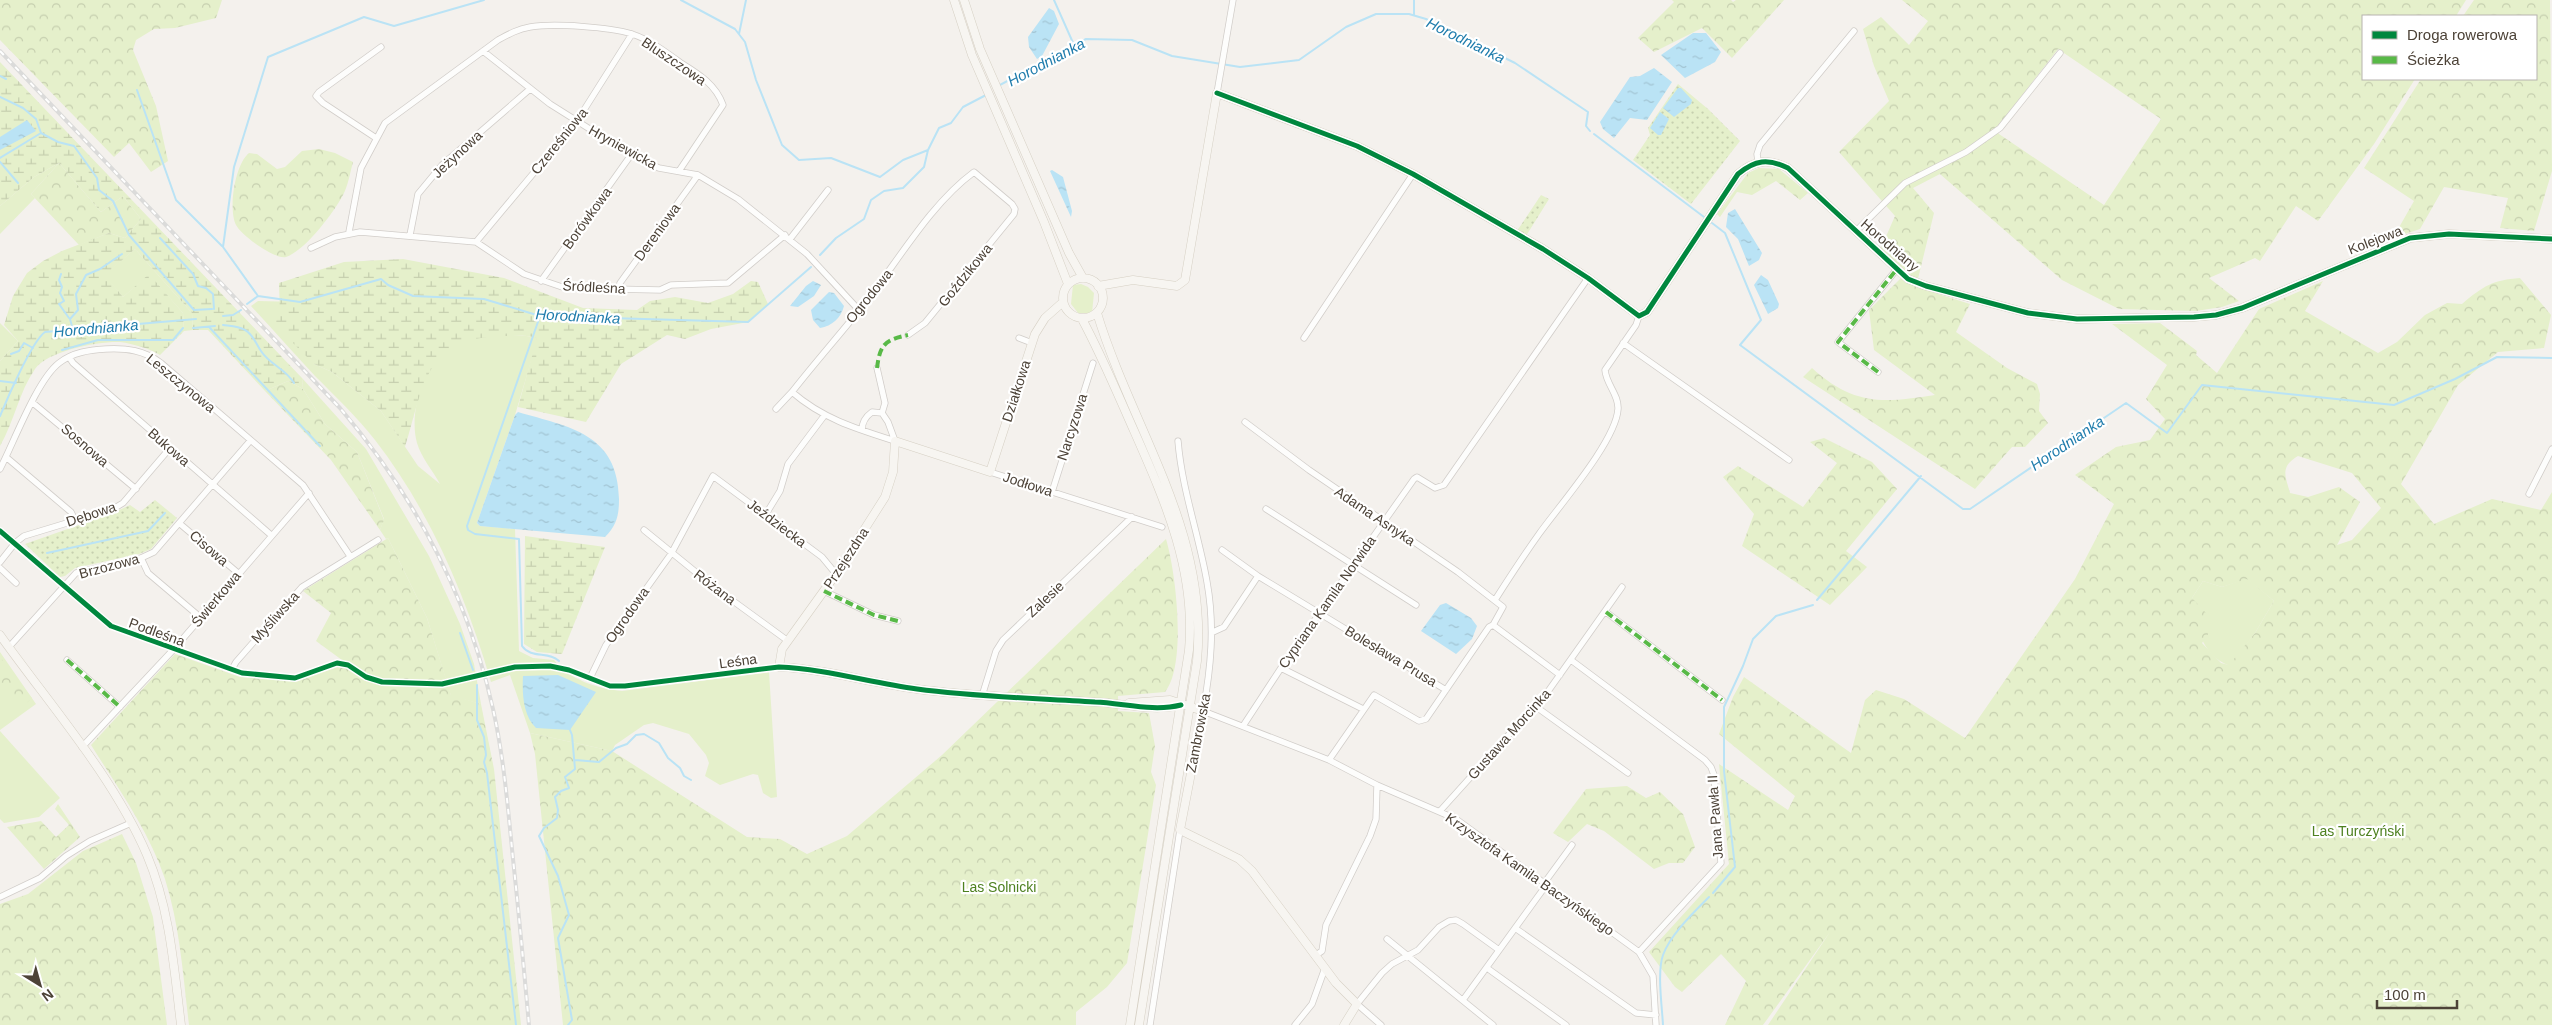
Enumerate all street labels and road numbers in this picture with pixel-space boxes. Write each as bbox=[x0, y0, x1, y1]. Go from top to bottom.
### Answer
street label: Bluszczowa bbox=[639, 34, 709, 88]
street label: Czereśniowa bbox=[527, 104, 591, 177]
street label: Hryniewicka bbox=[586, 122, 660, 172]
street label: Jeżynowa bbox=[429, 127, 485, 181]
street label: Borówkowa bbox=[559, 184, 615, 252]
street label: Dereniowa bbox=[631, 200, 683, 264]
street label: Horodniany bbox=[1858, 215, 1922, 275]
street label: Kolejowa bbox=[2346, 222, 2405, 258]
street label: Goździkowa bbox=[935, 240, 995, 310]
street label: Ogrodowa bbox=[842, 266, 896, 326]
street label: Śródleśna bbox=[562, 276, 626, 297]
street label: Leszczynowa bbox=[143, 350, 219, 416]
street label: Działkowa bbox=[999, 358, 1034, 424]
street label: Narcyzowa bbox=[1054, 391, 1090, 462]
street label: Sosnowa bbox=[58, 420, 112, 470]
street label: Bukowa bbox=[145, 425, 193, 470]
street label: Jodłowa bbox=[1001, 468, 1055, 500]
street label: Adama Asnyka bbox=[1332, 483, 1418, 549]
street label: Jeździecka bbox=[745, 496, 810, 550]
street label: Dębowa bbox=[64, 498, 118, 530]
street label: Przejezdna bbox=[820, 524, 872, 592]
street label: Cisowa bbox=[186, 527, 232, 569]
street label: Cypriana Kamila Norwida bbox=[1275, 533, 1379, 671]
street label: Brzozowa bbox=[77, 550, 141, 582]
street label: Różana bbox=[691, 566, 739, 608]
street label: Świerkowa bbox=[187, 567, 244, 630]
street label: Zalesie bbox=[1023, 578, 1067, 620]
street label: Ogrodowa bbox=[602, 584, 652, 646]
street label: Myśliwska bbox=[248, 588, 302, 646]
street label: Podleśna bbox=[127, 614, 187, 650]
street label: Bolesława Prusa bbox=[1342, 622, 1440, 690]
street label: Leśna bbox=[718, 650, 758, 672]
street label: Gustawa Morcinka bbox=[1464, 685, 1554, 782]
street label: Zambrowska bbox=[1183, 692, 1214, 774]
street label: Jana Pawła II bbox=[1704, 775, 1726, 859]
street label: Krzysztofa Kamila Baczyńskiego bbox=[1443, 809, 1618, 939]

